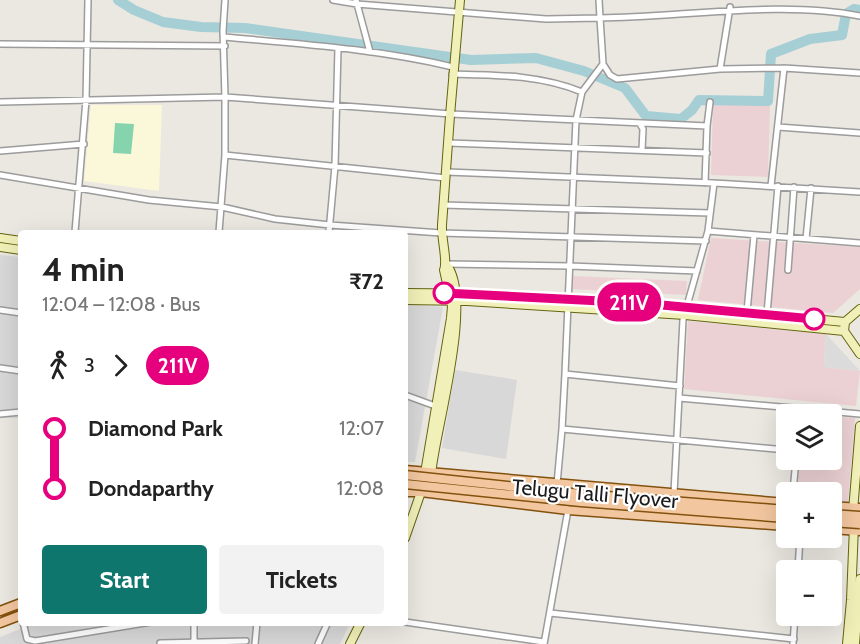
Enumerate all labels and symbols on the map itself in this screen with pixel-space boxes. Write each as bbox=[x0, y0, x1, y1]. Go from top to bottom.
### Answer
unlabelled marker bbox=[433, 282, 455, 304]
line badge: 211V bbox=[587, 282, 671, 322]
unlabelled marker bbox=[803, 308, 825, 330]
street label: Telugu Talli Flyover bbox=[511, 474, 679, 513]

